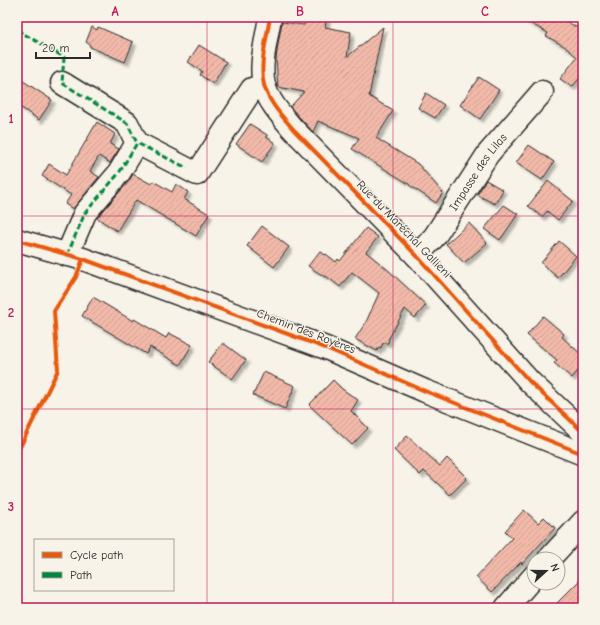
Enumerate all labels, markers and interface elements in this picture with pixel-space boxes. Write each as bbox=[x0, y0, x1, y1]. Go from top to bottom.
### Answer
text: A bbox=[111, 4, 119, 19]
text: B bbox=[296, 4, 304, 19]
text: C bbox=[481, 4, 489, 19]
scale bar bbox=[36, 34, 90, 60]
text: 20 m bbox=[42, 41, 70, 55]
text: 1 bbox=[8, 111, 14, 126]
street label: Impasse des Lilas bbox=[446, 130, 510, 213]
street label: Rue du Maréchal Gallieni bbox=[354, 178, 454, 280]
text: 2 bbox=[8, 305, 14, 320]
street label: Chemin des Royères bbox=[255, 306, 357, 356]
text: 3 bbox=[8, 499, 14, 514]
legend bbox=[34, 539, 174, 591]
text: Cycle path bbox=[70, 548, 123, 562]
north arrow bbox=[526, 551, 566, 591]
text: N bbox=[548, 562, 562, 573]
text: Path bbox=[70, 568, 92, 582]

